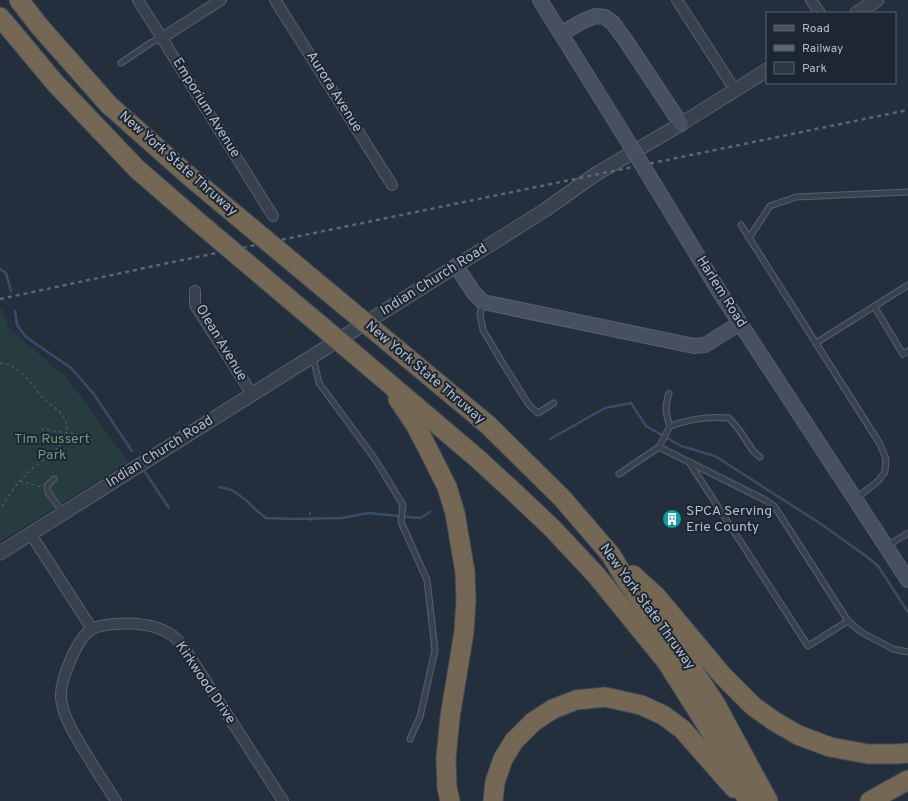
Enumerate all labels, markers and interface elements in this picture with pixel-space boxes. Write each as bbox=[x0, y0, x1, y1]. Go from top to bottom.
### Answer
legend bbox=[766, 12, 896, 84]
text: Road bbox=[802, 21, 830, 37]
text: Railway bbox=[802, 41, 843, 57]
street label: Aurora Avenue bbox=[302, 48, 366, 136]
street label: Emporium Avenue bbox=[168, 55, 244, 161]
text: Park bbox=[802, 61, 827, 77]
street label: New York State Thruway bbox=[115, 108, 241, 220]
street label: Indian Church Road bbox=[377, 240, 491, 320]
street label: Harlem Road bbox=[692, 253, 750, 331]
street label: Olean Avenue bbox=[191, 302, 251, 384]
street label: New York State Thruway bbox=[361, 318, 489, 428]
street label: Indian Church Road bbox=[103, 412, 217, 492]
park label: Tim Russert Park bbox=[14, 431, 90, 464]
place label: SPCA Serving Erie County bbox=[686, 503, 772, 536]
building icon: SPCA Serving Erie County bbox=[661, 508, 683, 530]
street label: New York State Thruway bbox=[596, 541, 698, 673]
street label: Kirkwood Drive bbox=[171, 639, 239, 727]

